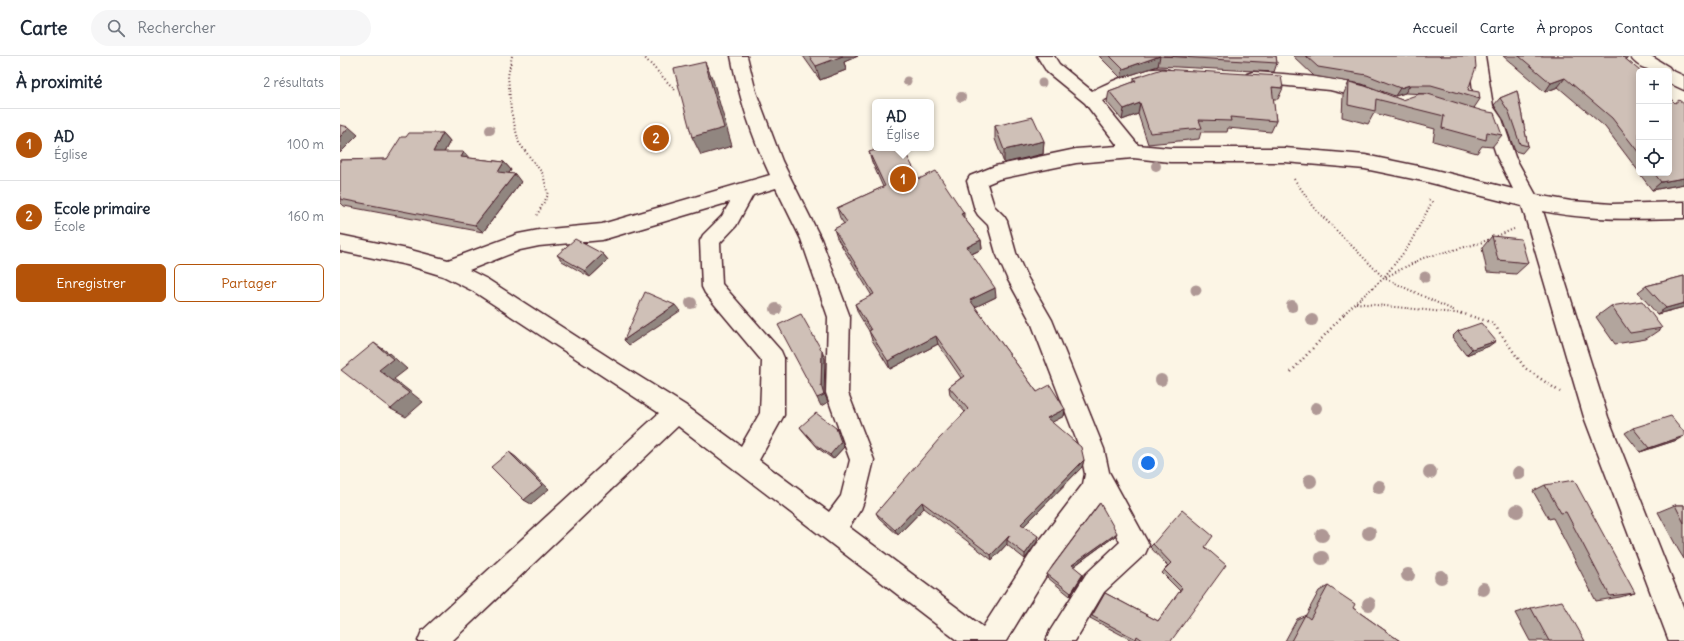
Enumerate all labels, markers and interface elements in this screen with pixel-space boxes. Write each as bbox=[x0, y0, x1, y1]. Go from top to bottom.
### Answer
search box bbox=[91, 10, 371, 46]
text: Carte bbox=[20, 16, 67, 40]
icon: search bbox=[105, 17, 127, 39]
text: Rechercher bbox=[137, 18, 216, 37]
text: Accueil bbox=[1413, 19, 1458, 37]
text: Carte bbox=[1480, 19, 1515, 37]
text: À propos bbox=[1537, 19, 1593, 37]
text: Contact bbox=[1615, 19, 1664, 37]
map controls bbox=[1636, 68, 1672, 176]
button: + bbox=[1636, 68, 1672, 104]
text: À proximité bbox=[16, 71, 102, 93]
text: 2 résultats bbox=[263, 74, 324, 91]
popup bbox=[872, 99, 934, 151]
button: − bbox=[1636, 104, 1672, 140]
text: AD bbox=[886, 107, 907, 126]
pin: 2 bbox=[643, 123, 669, 153]
text: Église bbox=[886, 126, 920, 143]
text: AD bbox=[54, 127, 74, 146]
text: 1 bbox=[26, 136, 32, 153]
text: 100 m bbox=[287, 136, 324, 153]
button: locate bbox=[1636, 140, 1672, 176]
text: Église bbox=[54, 146, 87, 163]
pin: 1 bbox=[890, 164, 916, 194]
text: Ecole primaire bbox=[54, 199, 150, 218]
text: 2 bbox=[25, 208, 33, 225]
text: 160 m bbox=[288, 208, 324, 225]
text: École bbox=[54, 218, 85, 235]
button: Enregistrer bbox=[16, 264, 166, 302]
button: Partager bbox=[174, 264, 324, 302]
your location bbox=[1138, 453, 1158, 473]

